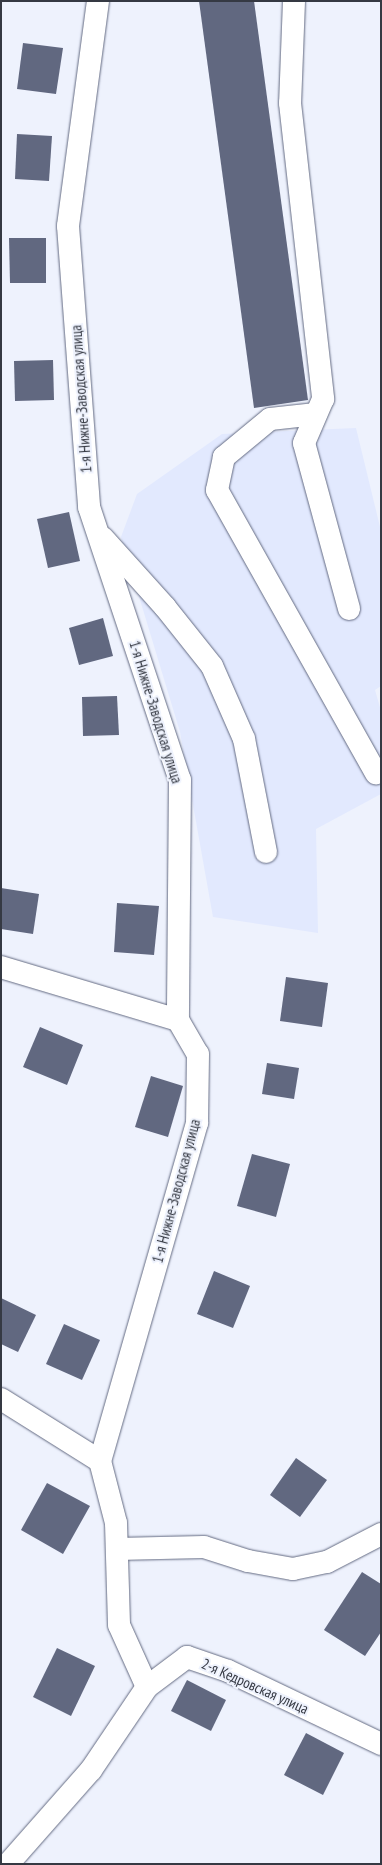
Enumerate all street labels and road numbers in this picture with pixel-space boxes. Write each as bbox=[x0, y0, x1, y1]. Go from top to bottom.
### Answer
street label: 1-я Нижне-Заводская улица bbox=[67, 324, 95, 474]
street label: 1-я Нижне-Заводская улица bbox=[126, 638, 186, 786]
street label: 1-я Нижне-Заводская улица bbox=[148, 1117, 204, 1265]
street label: 2-я Кедровская улица bbox=[199, 1654, 311, 1718]

